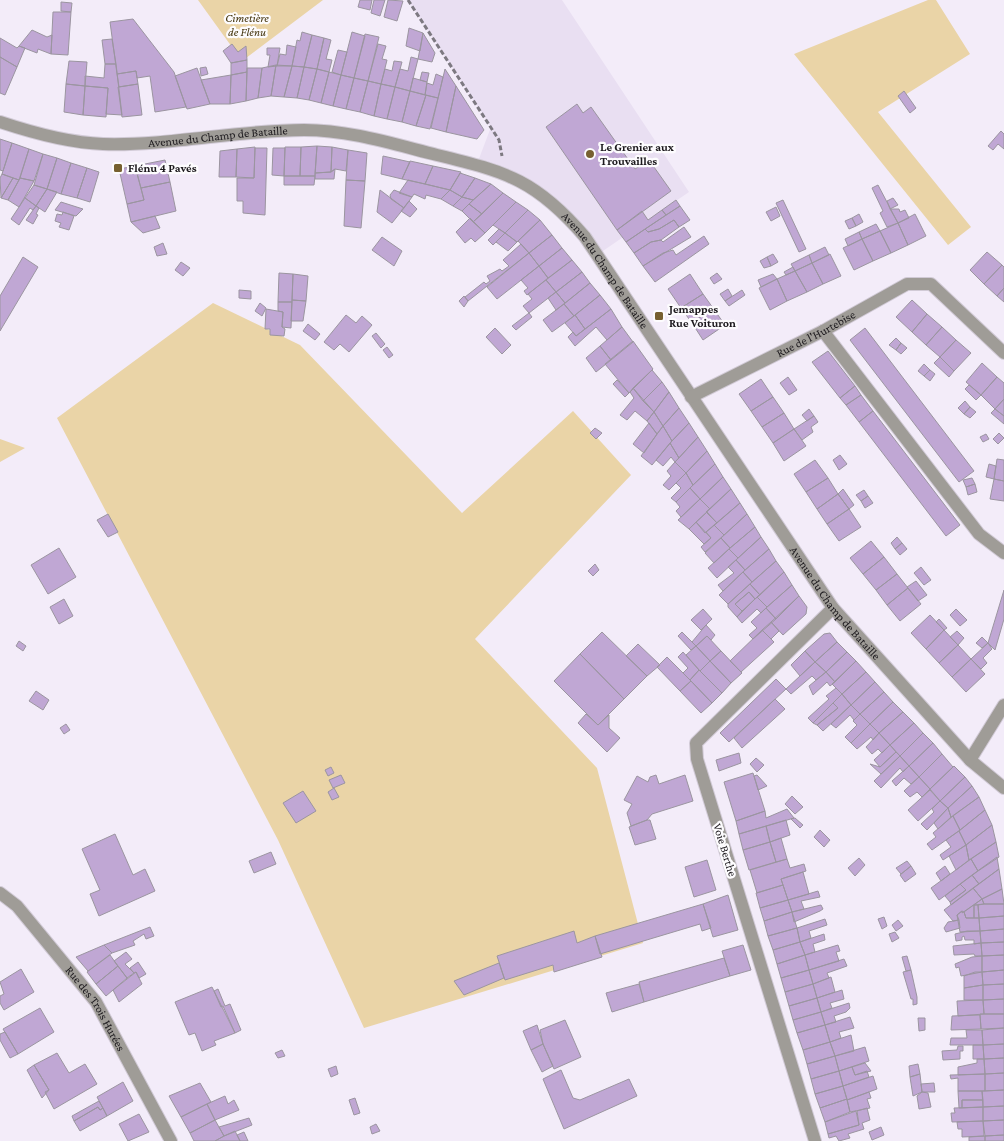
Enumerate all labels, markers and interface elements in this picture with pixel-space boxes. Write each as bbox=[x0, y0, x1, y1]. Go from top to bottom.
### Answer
park label: Cimetière de Flénu bbox=[225, 11, 269, 39]
street label: Avenue du Champ de Bataille bbox=[148, 123, 288, 150]
place label: Le Grenier aux Trouvailles bbox=[600, 140, 675, 168]
marker: Le Grenier aux Trouvailles bbox=[584, 148, 596, 160]
place label: Flénu 4 Pavés bbox=[128, 161, 197, 175]
marker: Flénu 4 Pavés bbox=[112, 162, 124, 174]
street label: Avenue du Champ de Bataille bbox=[559, 209, 651, 331]
place label: Jemappes Rue Voituron bbox=[667, 302, 736, 330]
street label: Rue de l'Hurtebise bbox=[774, 307, 858, 360]
marker: Jemappes Rue Voituron bbox=[653, 310, 665, 322]
street label: Avenue du Champ de Bataille bbox=[787, 544, 883, 663]
street label: Voie Berthe bbox=[710, 822, 740, 878]
street label: Rue des Trois Hurées bbox=[62, 963, 128, 1054]

